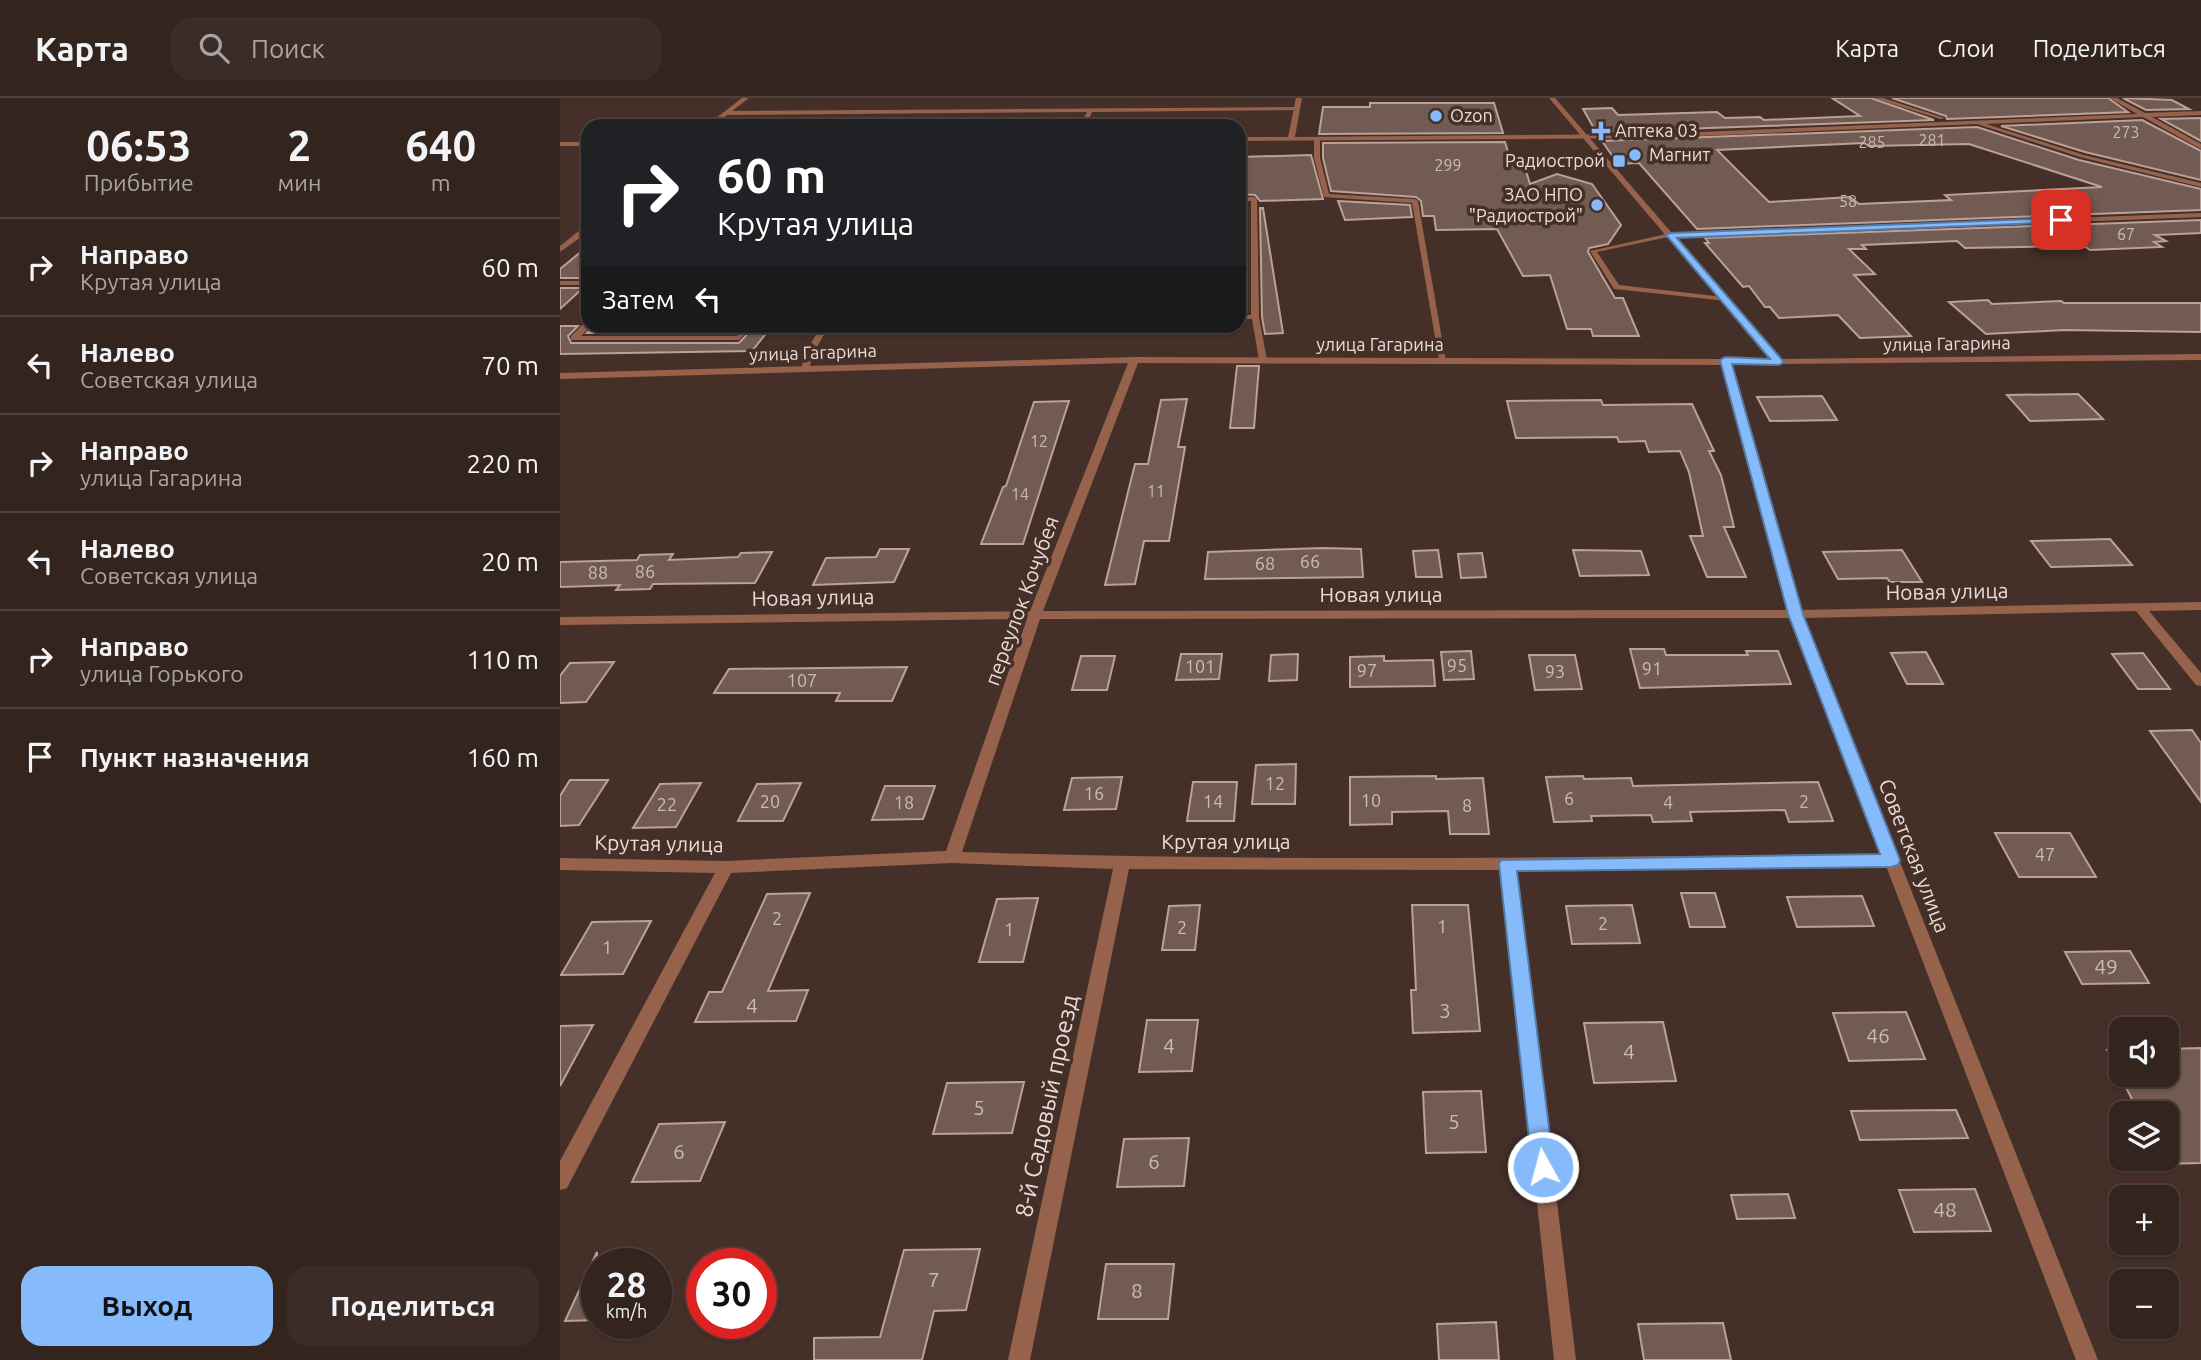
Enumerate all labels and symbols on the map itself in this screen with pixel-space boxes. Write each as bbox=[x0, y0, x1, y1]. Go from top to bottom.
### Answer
place label: Ozon bbox=[1450, 105, 1493, 125]
marker: Ozon bbox=[1428, 108, 1444, 124]
place label: Аптека 03 bbox=[1615, 120, 1698, 140]
marker: Аптека 03 bbox=[1593, 123, 1609, 139]
house number: 273 bbox=[2112, 123, 2140, 141]
house number: 281 bbox=[1918, 131, 1946, 149]
house number: 285 bbox=[1858, 133, 1886, 151]
place label: Магнит bbox=[1649, 144, 1710, 164]
marker: Магнит bbox=[1627, 147, 1643, 163]
place label: Радиострой bbox=[1505, 150, 1605, 170]
marker: Радиострой bbox=[1611, 153, 1627, 169]
house number: 299 bbox=[1434, 156, 1462, 174]
place label: ЗАО НПО "Радиострой" bbox=[1469, 184, 1583, 225]
pin bbox=[2031, 190, 2091, 250]
house number: 58 bbox=[1839, 192, 1857, 210]
marker: ЗАО НПО "Радиострой" bbox=[1589, 197, 1605, 213]
house number: 67 bbox=[2117, 225, 2135, 243]
street label: улица Гагарина bbox=[1883, 332, 2011, 354]
street label: улица Гагарина bbox=[1316, 334, 1444, 354]
street label: улица Гагарина bbox=[749, 340, 877, 364]
house number: 12 bbox=[1030, 432, 1048, 450]
house number: 11 bbox=[1147, 482, 1165, 500]
house number: 14 bbox=[1011, 485, 1029, 503]
street label: переулок Кочубея bbox=[979, 513, 1063, 689]
house number: 66 bbox=[1300, 551, 1320, 571]
house number: 68 bbox=[1255, 553, 1275, 573]
house number: 86 bbox=[635, 561, 655, 581]
house number: 88 bbox=[588, 562, 608, 582]
street label: Новая улица bbox=[1885, 578, 2009, 604]
street label: Новая улица bbox=[1320, 582, 1442, 606]
street label: Новая улица bbox=[751, 584, 875, 610]
house number: 95 bbox=[1447, 655, 1467, 675]
house number: 101 bbox=[1185, 656, 1215, 676]
house number: 91 bbox=[1642, 658, 1662, 678]
house number: 97 bbox=[1357, 660, 1377, 680]
house number: 93 bbox=[1545, 661, 1565, 681]
house number: 107 bbox=[787, 670, 817, 690]
house number: 12 bbox=[1265, 773, 1285, 793]
street label: Советская улица bbox=[1875, 775, 1955, 936]
house number: 16 bbox=[1084, 783, 1104, 803]
house number: 6 bbox=[1564, 788, 1574, 808]
house number: 10 bbox=[1361, 790, 1381, 810]
house number: 20 bbox=[760, 791, 780, 811]
house number: 14 bbox=[1203, 791, 1223, 811]
house number: 2 bbox=[1799, 791, 1809, 811]
house number: 18 bbox=[894, 792, 914, 812]
house number: 4 bbox=[1663, 792, 1673, 812]
house number: 22 bbox=[657, 794, 677, 814]
house number: 8 bbox=[1462, 795, 1472, 815]
street label: Крутая улица bbox=[1161, 829, 1291, 853]
street label: Крутая улица bbox=[594, 830, 724, 856]
house number: 47 bbox=[2035, 844, 2055, 864]
house number: 2 bbox=[772, 908, 782, 928]
house number: 2 bbox=[1598, 913, 1608, 933]
house number: 1 bbox=[1437, 916, 1447, 936]
house number: 2 bbox=[1177, 917, 1187, 937]
house number: 1 bbox=[1004, 919, 1014, 939]
house number: 1 bbox=[602, 937, 612, 957]
house number: 49 bbox=[2094, 954, 2118, 978]
street label: 8-й Садовый проезд bbox=[1010, 992, 1083, 1220]
house number: 4 bbox=[746, 993, 758, 1017]
house number: 3 bbox=[1439, 998, 1451, 1022]
house number: 46 bbox=[1866, 1023, 1890, 1047]
house number: 4 bbox=[1163, 1033, 1175, 1057]
house number: 4 bbox=[1623, 1039, 1635, 1063]
house number: 5 bbox=[973, 1095, 985, 1119]
house number: 5 bbox=[1448, 1109, 1460, 1133]
position arrow bbox=[1506, 1130, 1580, 1204]
house number: 6 bbox=[673, 1139, 685, 1163]
house number: 6 bbox=[1148, 1149, 1160, 1173]
house number: 48 bbox=[1933, 1197, 1957, 1221]
speed limit sign: 30 bbox=[686, 1248, 777, 1339]
house number: 7 bbox=[928, 1267, 940, 1291]
house number: 8 bbox=[1131, 1278, 1143, 1302]

